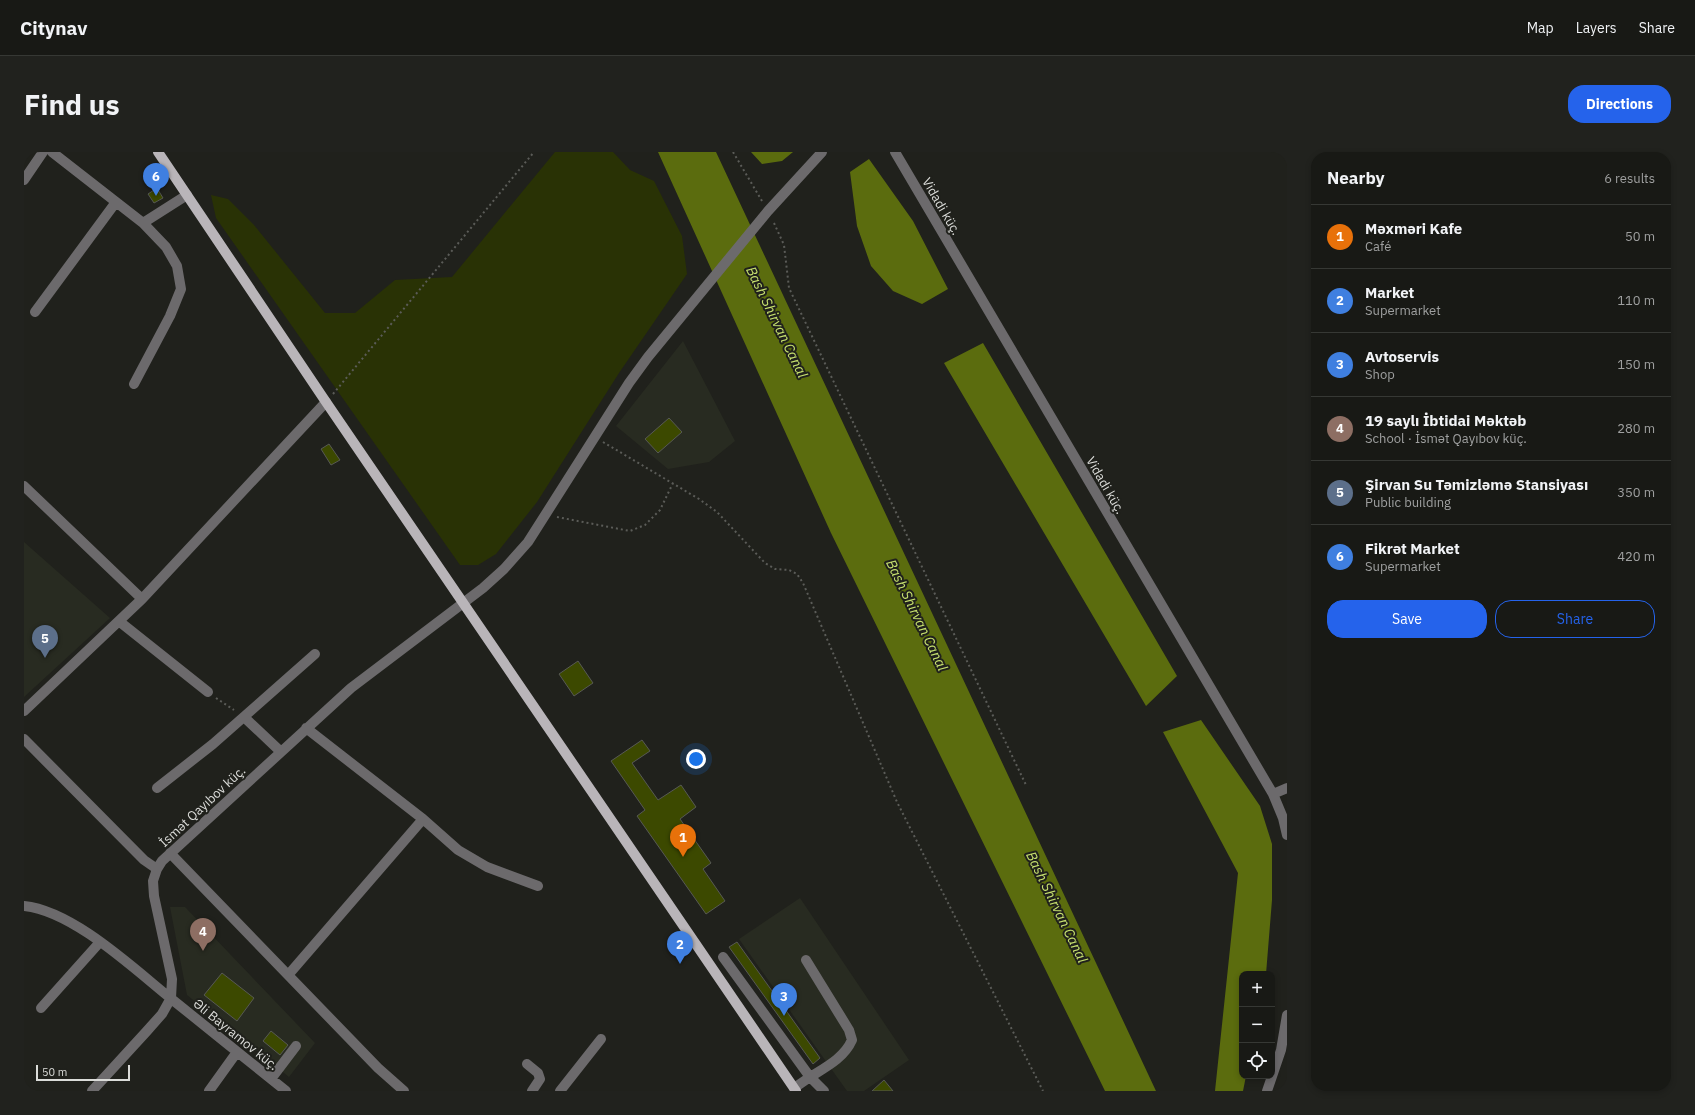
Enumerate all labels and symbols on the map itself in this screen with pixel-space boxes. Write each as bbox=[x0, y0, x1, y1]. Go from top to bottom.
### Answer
pin: 6 bbox=[143, 163, 169, 196]
street label: Vidadi küç. bbox=[918, 174, 965, 238]
water label: Bash Shirvan Canal bbox=[742, 263, 812, 381]
street label: Vidadi küç. bbox=[1082, 453, 1129, 517]
water label: Bash Shirvan Canal bbox=[882, 556, 952, 674]
pin: 5 bbox=[32, 625, 58, 658]
your location bbox=[686, 749, 706, 769]
street label: İsmət Qayıbov küç. bbox=[156, 762, 249, 851]
pin: 1 bbox=[670, 824, 696, 857]
water label: Bash Shirvan Canal bbox=[1022, 848, 1092, 966]
pin: 4 bbox=[190, 918, 216, 951]
pin: 2 bbox=[667, 931, 693, 964]
pin: 3 bbox=[771, 983, 797, 1016]
street label: Əli Bayramov küç. bbox=[190, 995, 282, 1074]
scale bar bbox=[36, 1063, 130, 1082]

